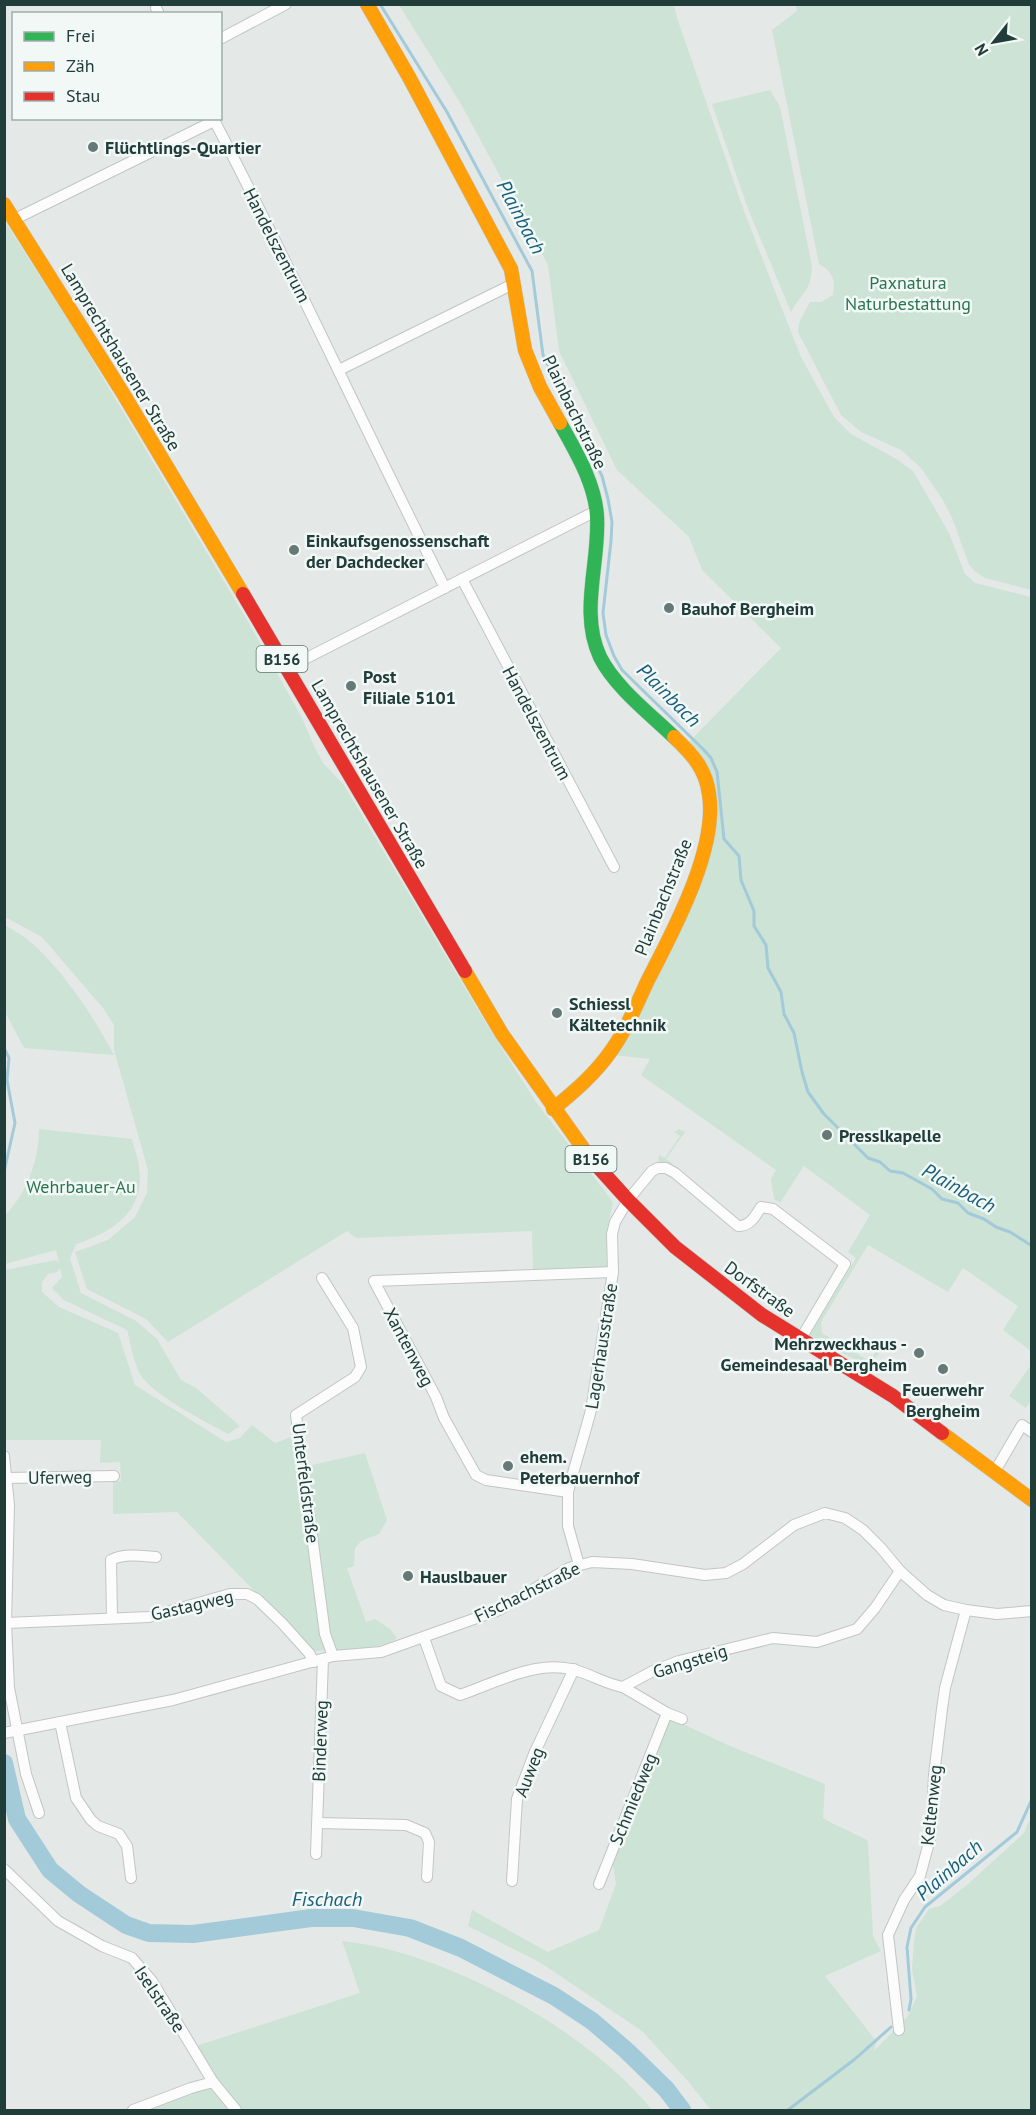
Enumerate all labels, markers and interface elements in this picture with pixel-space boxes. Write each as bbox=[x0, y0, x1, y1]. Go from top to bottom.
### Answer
legend bbox=[12, 12, 222, 120]
north arrow bbox=[964, 12, 1024, 72]
text: Frei bbox=[66, 24, 95, 47]
text: N bbox=[970, 40, 992, 59]
text: Zäh bbox=[66, 54, 95, 77]
text: Stau bbox=[66, 84, 100, 107]
place label: Flüchtlings-Quartier bbox=[105, 136, 261, 159]
marker: Flüchtlings-Quartier bbox=[86, 140, 100, 154]
water label: Plainbach bbox=[491, 175, 551, 259]
street label: Handelszentrum bbox=[238, 184, 316, 306]
street label: Lamprechtshausener Straße bbox=[56, 259, 186, 455]
park label: Paxnatura Naturbestattung bbox=[845, 271, 971, 315]
street label: Plainbachstraße bbox=[537, 351, 613, 473]
place label: Einkaufsgenossenschaft der Dachdecker bbox=[306, 529, 490, 573]
marker: Einkaufsgenossenschaft der Dachdecker bbox=[287, 543, 301, 557]
place label: Bauhof Bergheim bbox=[681, 597, 814, 620]
marker: Bauhof Bergheim bbox=[662, 601, 676, 615]
road number: B156 bbox=[256, 646, 308, 672]
water label: Plainbach bbox=[631, 657, 707, 733]
street label: Handelszentrum bbox=[497, 662, 577, 784]
place label: Post Filiale 5101 bbox=[363, 665, 456, 709]
street label: Lamprechtshausener Straße bbox=[306, 675, 434, 873]
marker: Post Filiale 5101 bbox=[344, 679, 358, 693]
street label: Plainbachstraße bbox=[629, 835, 697, 959]
place label: Schiessl Kältetechnik bbox=[569, 992, 666, 1036]
marker: Schiessl Kältetechnik bbox=[550, 1006, 564, 1020]
place label: Presslkapelle bbox=[839, 1124, 941, 1147]
marker: Presslkapelle bbox=[820, 1128, 834, 1142]
road number: B156 bbox=[566, 1146, 616, 1172]
water label: Plainbach bbox=[917, 1157, 1001, 1219]
park label: Wehrbauer-Au bbox=[26, 1175, 136, 1198]
street label: Dorfstraße bbox=[720, 1256, 800, 1322]
street label: Lagerhausstraße bbox=[580, 1281, 622, 1411]
street label: Xantenweg bbox=[379, 1304, 439, 1390]
place label: Mehrzweckhaus - Gemeindesaal Bergheim bbox=[720, 1332, 907, 1376]
marker: Mehrzweckhaus - Gemeindesaal Bergheim bbox=[912, 1346, 926, 1360]
marker: Feuerwehr Bergheim bbox=[936, 1362, 950, 1376]
place label: Feuerwehr Bergheim bbox=[902, 1378, 984, 1422]
street label: Unterfeldstraße bbox=[287, 1422, 325, 1544]
place label: ehem. Peterbauernhof bbox=[520, 1445, 640, 1489]
marker: ehem. Peterbauernhof bbox=[501, 1459, 515, 1473]
street label: Uferweg bbox=[28, 1465, 92, 1489]
street label: Fischachstraße bbox=[470, 1556, 584, 1628]
place label: Hauslbauer bbox=[420, 1565, 508, 1588]
marker: Hauslbauer bbox=[401, 1569, 415, 1583]
street label: Gastagweg bbox=[149, 1584, 235, 1626]
street label: Gangsteig bbox=[650, 1639, 730, 1683]
street label: Binderweg bbox=[307, 1700, 333, 1782]
street label: Auweg bbox=[509, 1744, 549, 1800]
street label: Schmiedweg bbox=[604, 1750, 662, 1848]
street label: Keltenweg bbox=[915, 1763, 947, 1847]
water label: Plainbach bbox=[910, 1834, 988, 1906]
water label: Fischach bbox=[292, 1886, 362, 1912]
street label: Iselstraße bbox=[129, 1961, 191, 2037]

